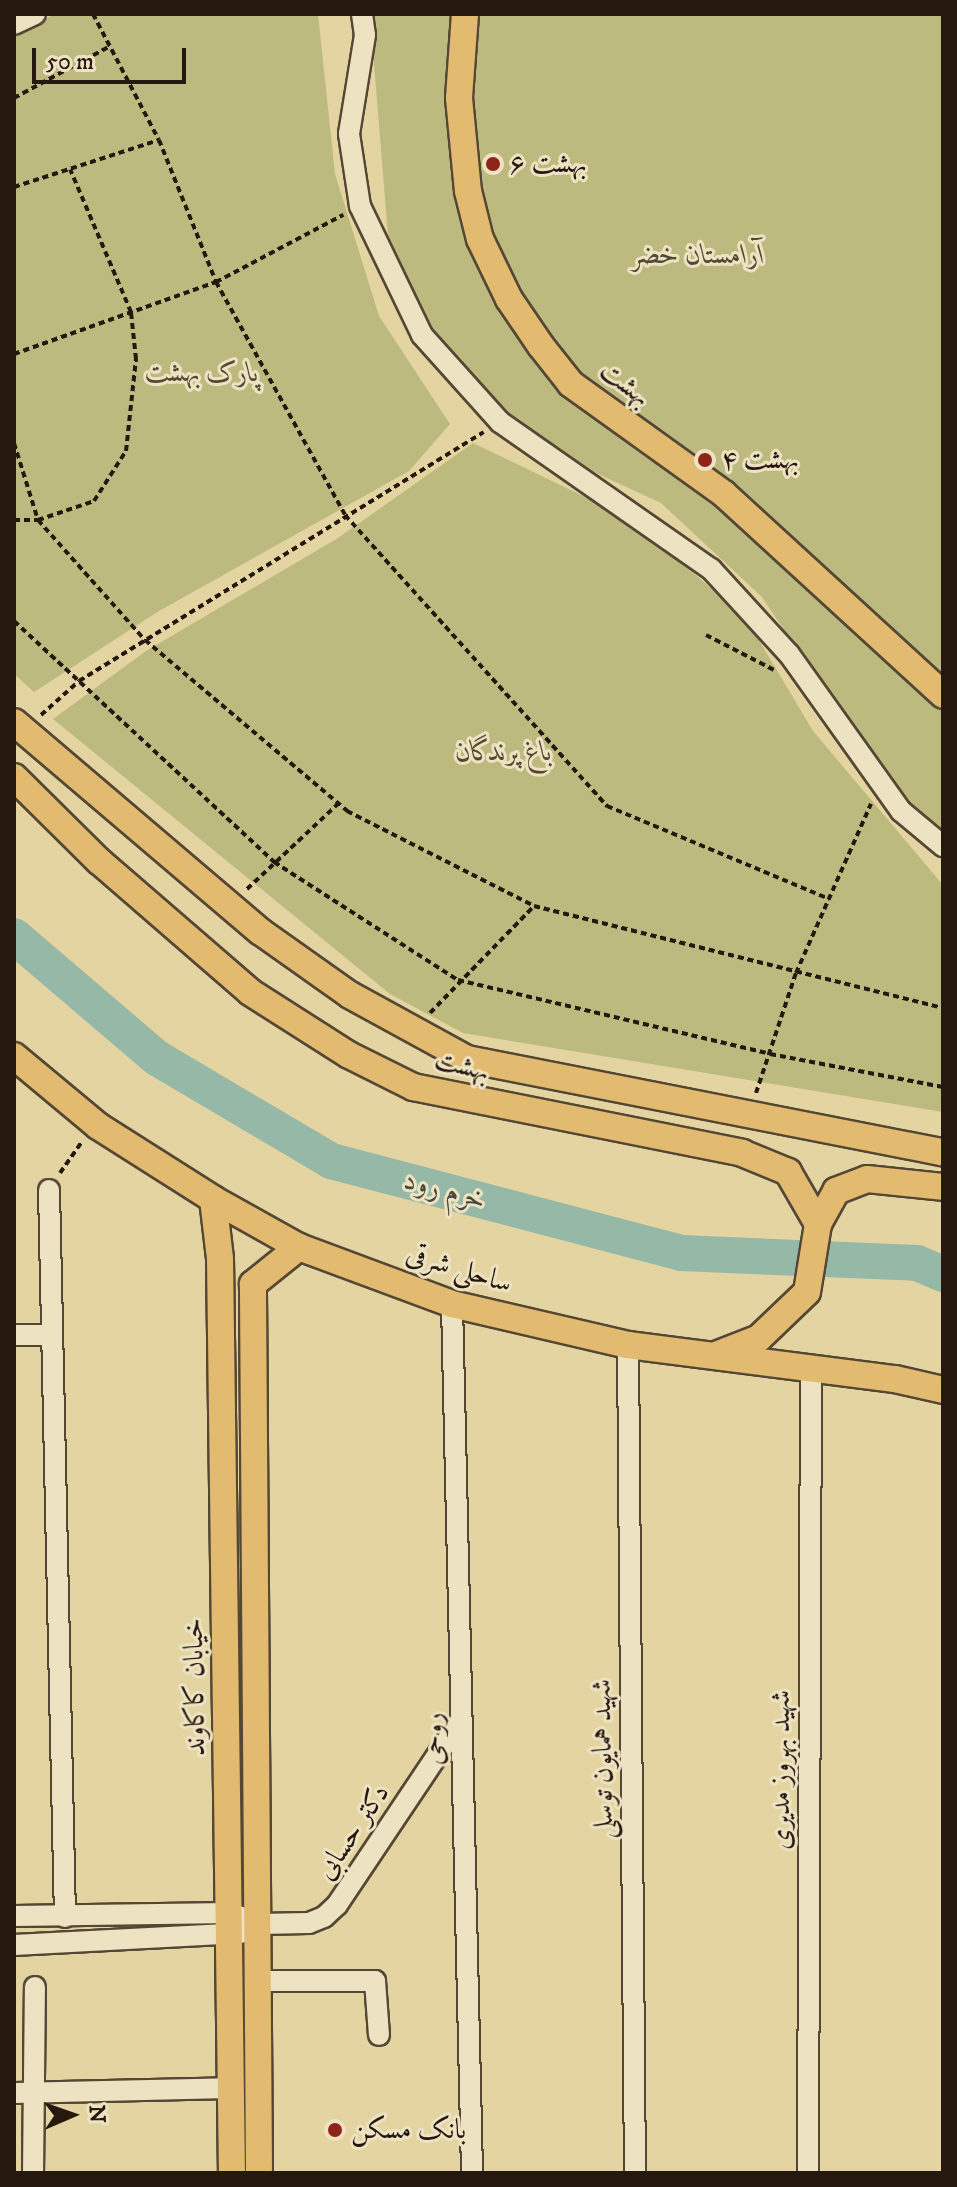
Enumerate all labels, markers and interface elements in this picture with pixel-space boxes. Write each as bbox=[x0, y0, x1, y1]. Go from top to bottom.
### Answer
scale bar bbox=[36, 32, 190, 82]
text: 50 m bbox=[46, 47, 94, 77]
place label: بهشت ۶ bbox=[509, 147, 587, 181]
marker: بهشت ۶ bbox=[484, 155, 502, 173]
park label: آرامستان خضر bbox=[631, 238, 765, 272]
street label: بهشت bbox=[593, 354, 657, 414]
park label: پارک بهشت bbox=[145, 356, 259, 390]
place label: بهشت ۴ bbox=[721, 443, 799, 477]
marker: بهشت ۴ bbox=[696, 451, 714, 469]
park label: باغ پرندگان bbox=[456, 735, 552, 769]
street label: بهشت bbox=[431, 1043, 493, 1089]
water label: خرم رود bbox=[400, 1163, 490, 1219]
street label: ساحلی شرقی bbox=[402, 1237, 516, 1301]
street label: خیابان کاکاوند bbox=[177, 1618, 213, 1756]
street label: شهید همایون توسلی bbox=[585, 1679, 621, 1839]
street label: شهید بهروز مدیری bbox=[764, 1690, 798, 1850]
street label: روحی bbox=[417, 1712, 451, 1766]
street label: دکتر حسابی bbox=[309, 1778, 397, 1886]
north arrow bbox=[32, 2075, 112, 2155]
text: N bbox=[83, 2105, 110, 2124]
place label: بانک مسکن bbox=[351, 2113, 466, 2147]
marker: بانک مسکن bbox=[326, 2121, 344, 2139]

